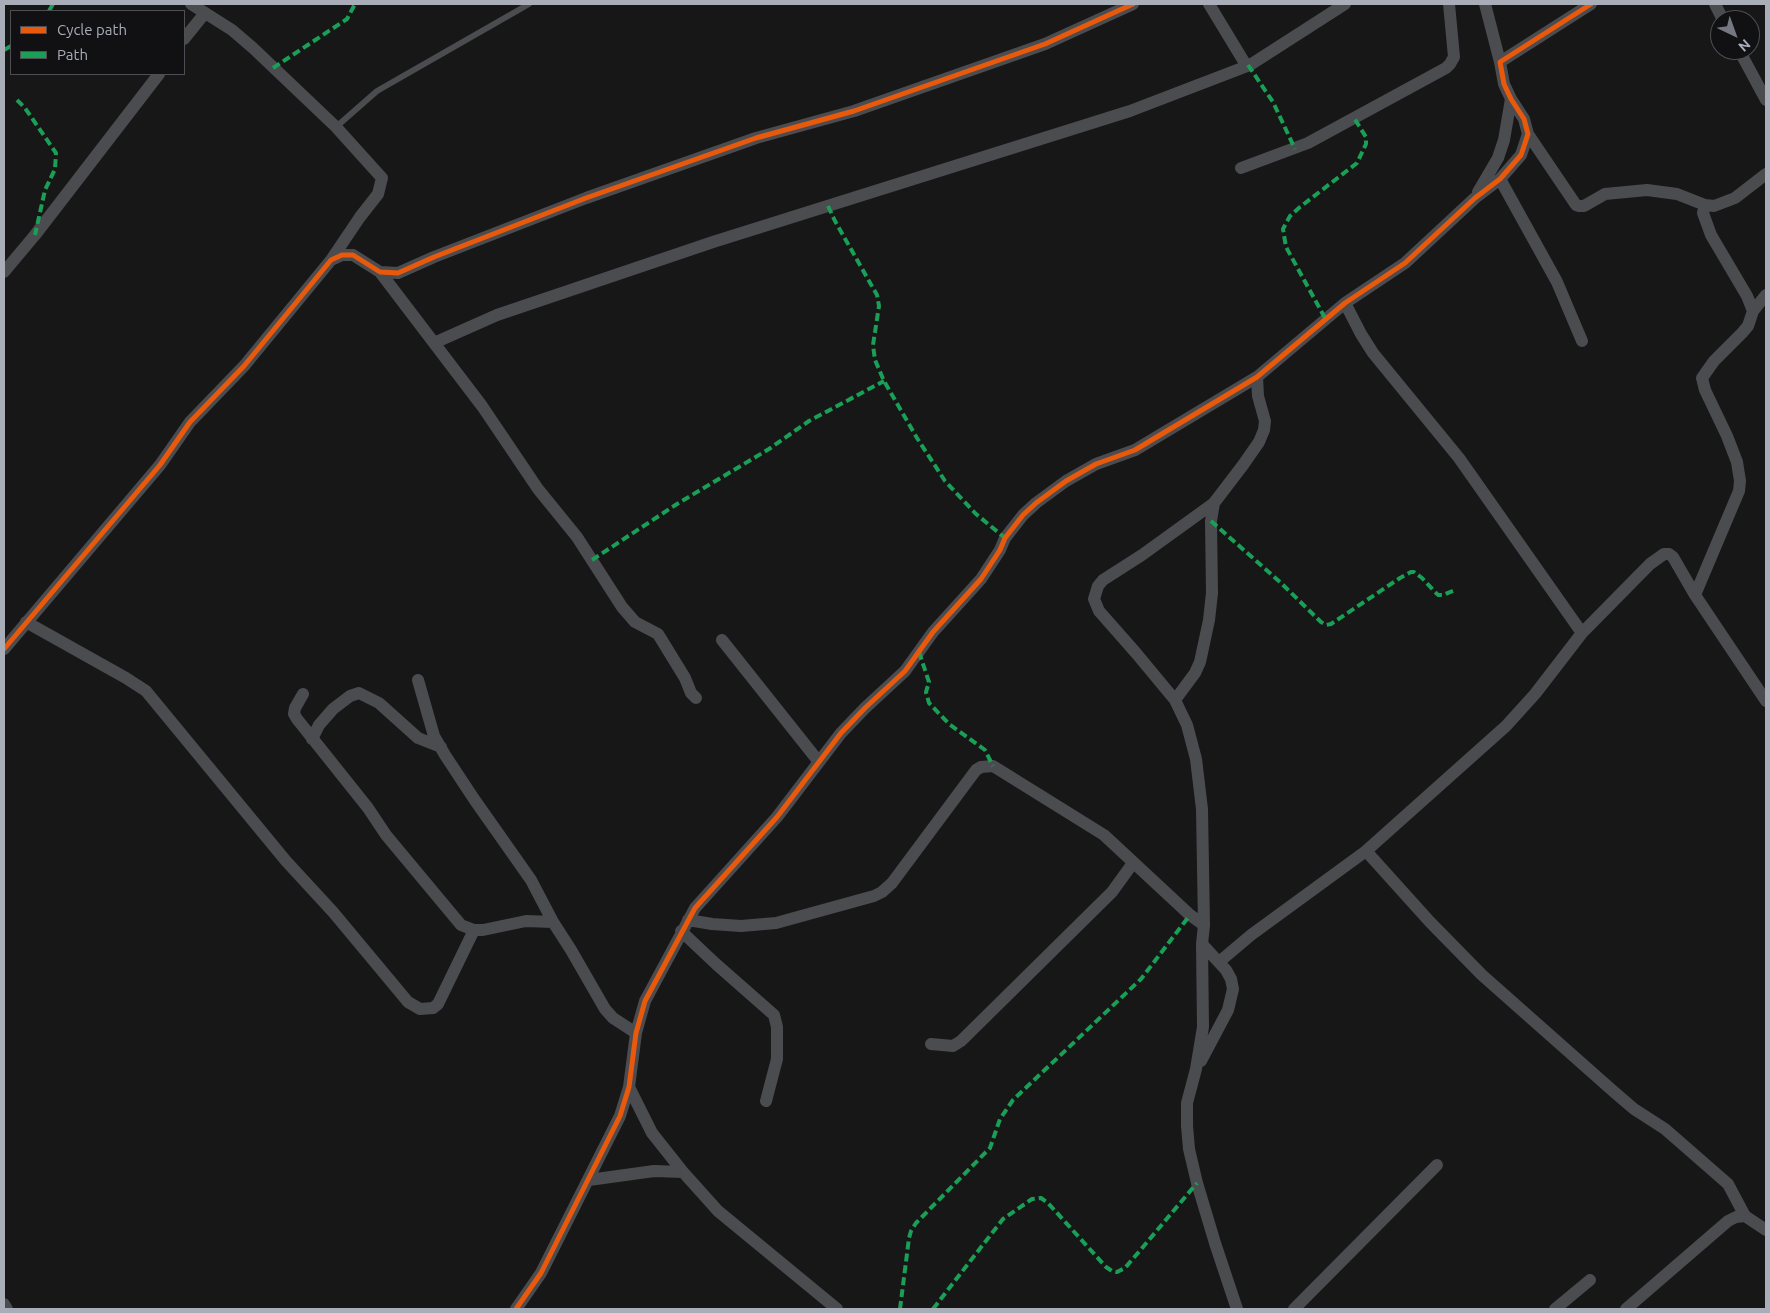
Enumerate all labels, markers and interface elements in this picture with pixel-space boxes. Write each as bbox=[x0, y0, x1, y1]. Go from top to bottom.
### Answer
legend bbox=[10, 10, 185, 75]
north arrow bbox=[1710, 10, 1760, 60]
text: Cycle path bbox=[57, 21, 127, 38]
text: N bbox=[1735, 36, 1754, 55]
text: Path bbox=[57, 46, 88, 63]

